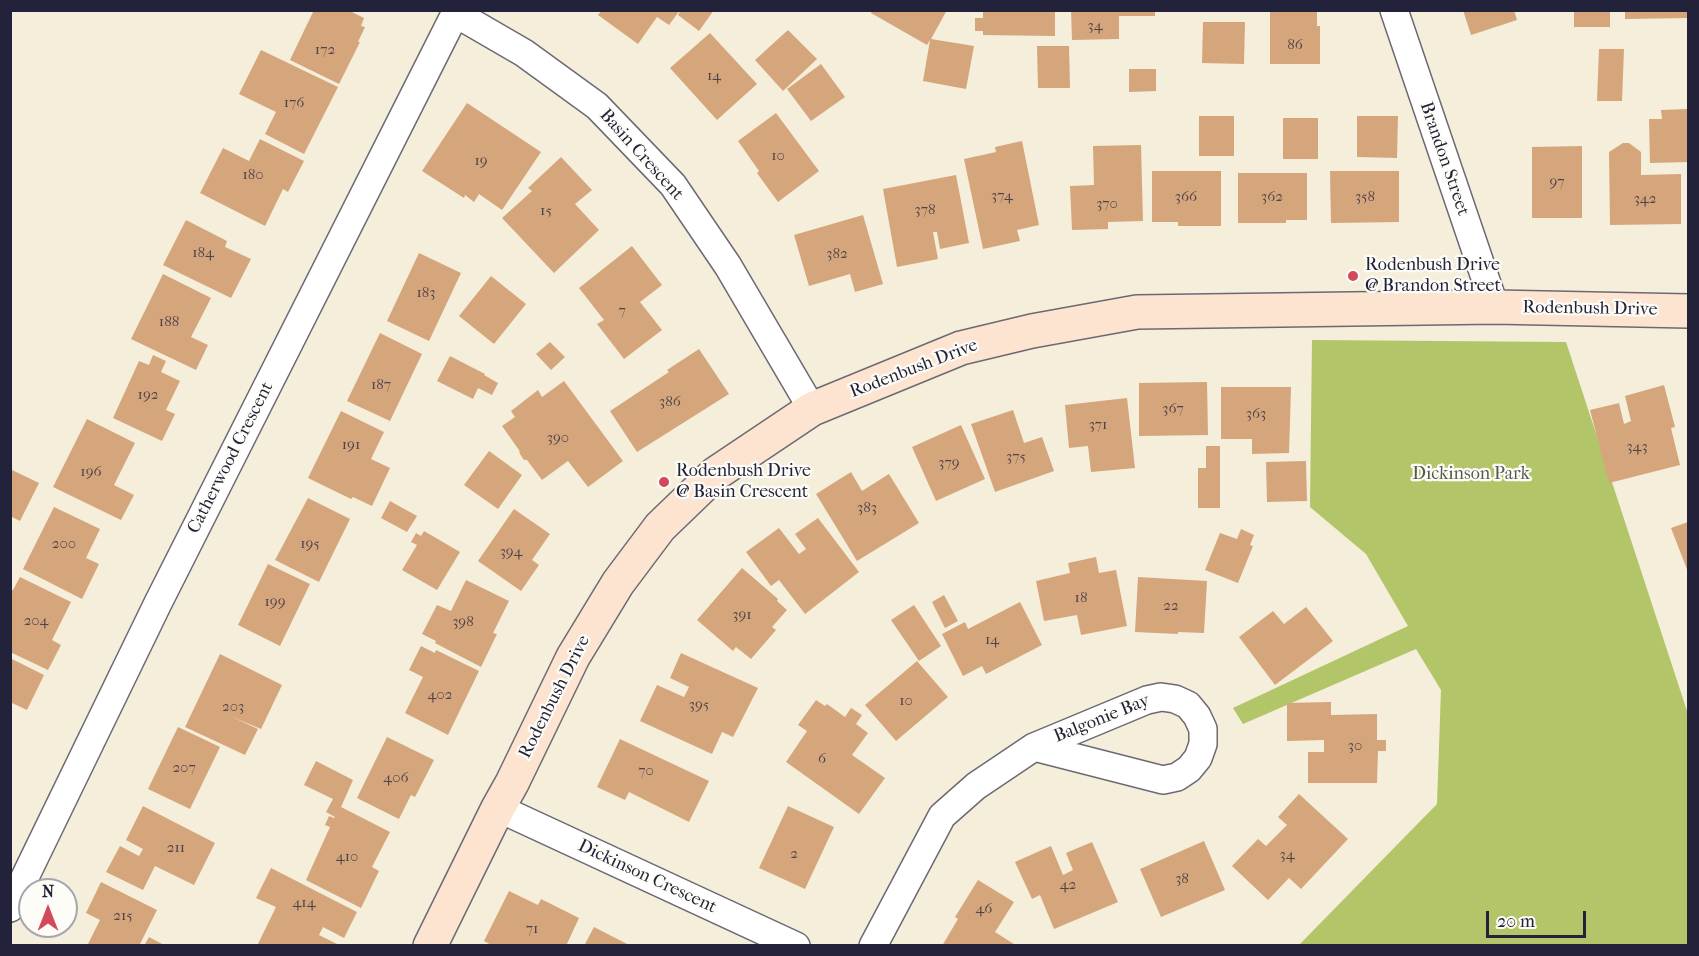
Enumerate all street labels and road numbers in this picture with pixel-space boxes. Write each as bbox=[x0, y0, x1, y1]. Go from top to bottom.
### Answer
street label: Brandon Street bbox=[1414, 99, 1474, 219]
street label: Basin Crescent bbox=[594, 105, 688, 205]
street label: Rodenbush Drive bbox=[1522, 297, 1658, 321]
street label: Rodenbush Drive bbox=[847, 335, 981, 403]
street label: Catherwood Crescent bbox=[183, 379, 279, 537]
street label: Rodenbush Drive bbox=[515, 632, 595, 762]
street label: Balgonie Bay bbox=[1051, 690, 1153, 748]
street label: Dickinson Crescent bbox=[574, 835, 720, 919]

